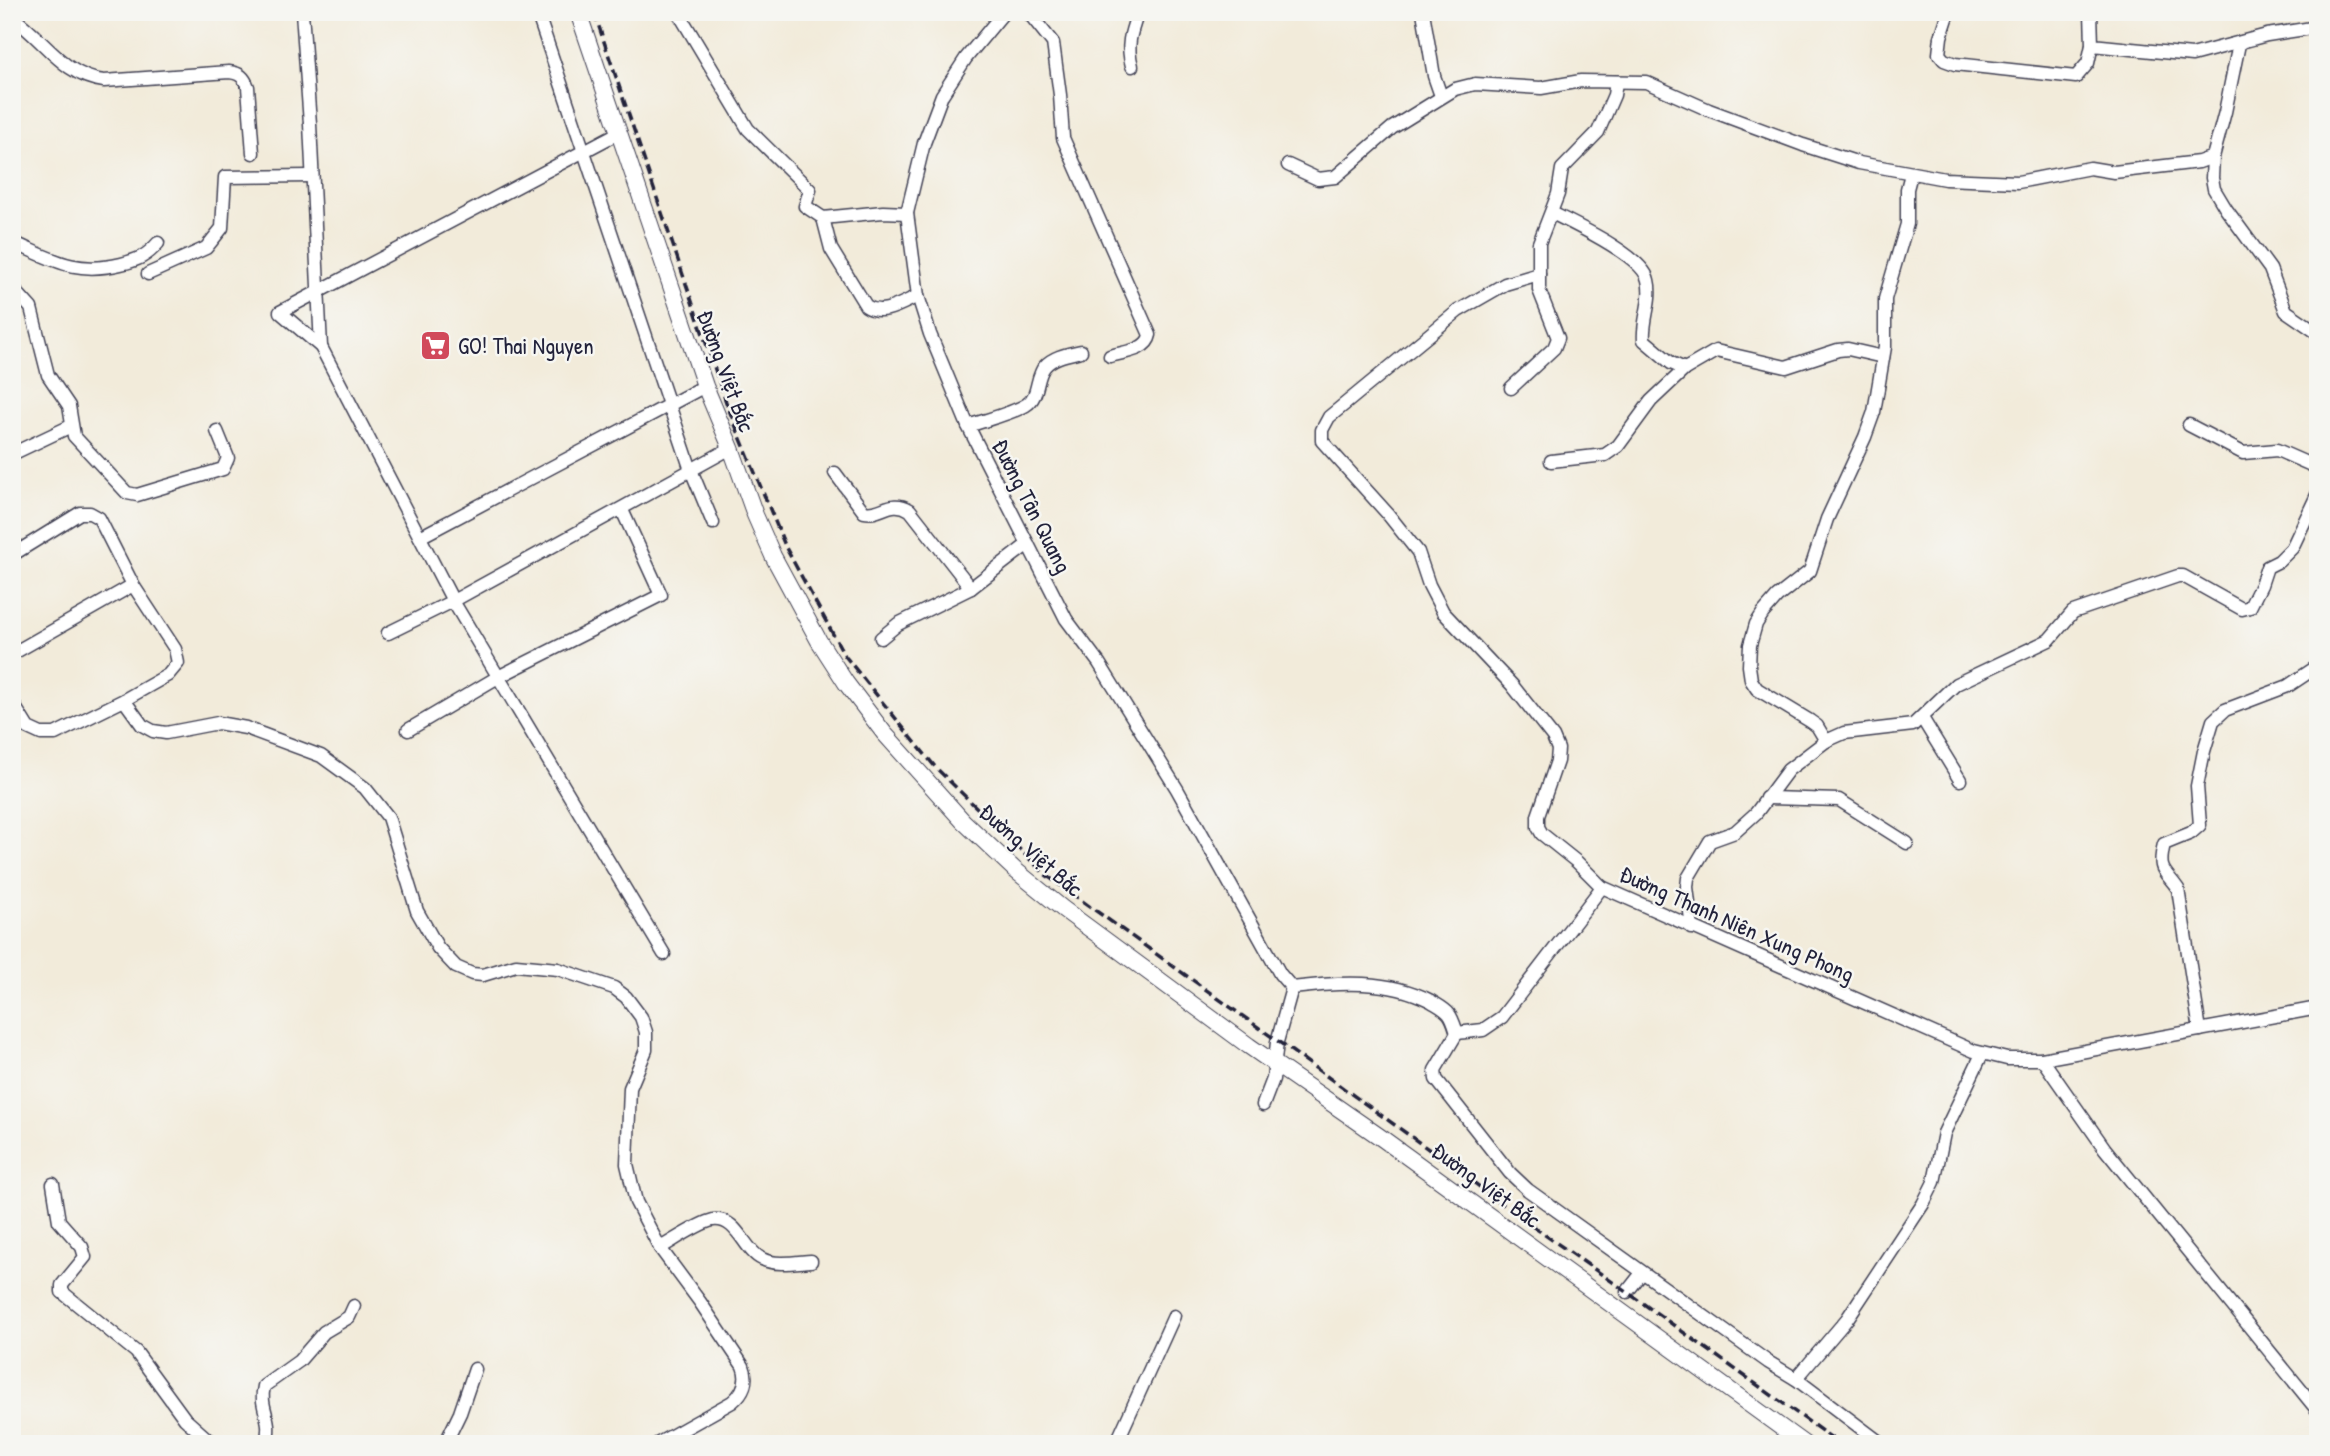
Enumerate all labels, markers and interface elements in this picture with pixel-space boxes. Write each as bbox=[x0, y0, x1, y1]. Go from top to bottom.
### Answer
street label: Đường Việt Bắc bbox=[690, 306, 763, 436]
supermarket icon: GO! Thai Nguyen bbox=[418, 329, 452, 363]
place label: GO! Thai Nguyen bbox=[458, 330, 594, 361]
street label: Đường Tân Quang bbox=[985, 434, 1079, 578]
street label: Đường Việt Bắc bbox=[973, 796, 1090, 903]
street label: Đường Thanh Niên Xung Phong bbox=[1615, 858, 1859, 989]
street label: Đường Việt Bắc bbox=[1426, 1135, 1547, 1235]

